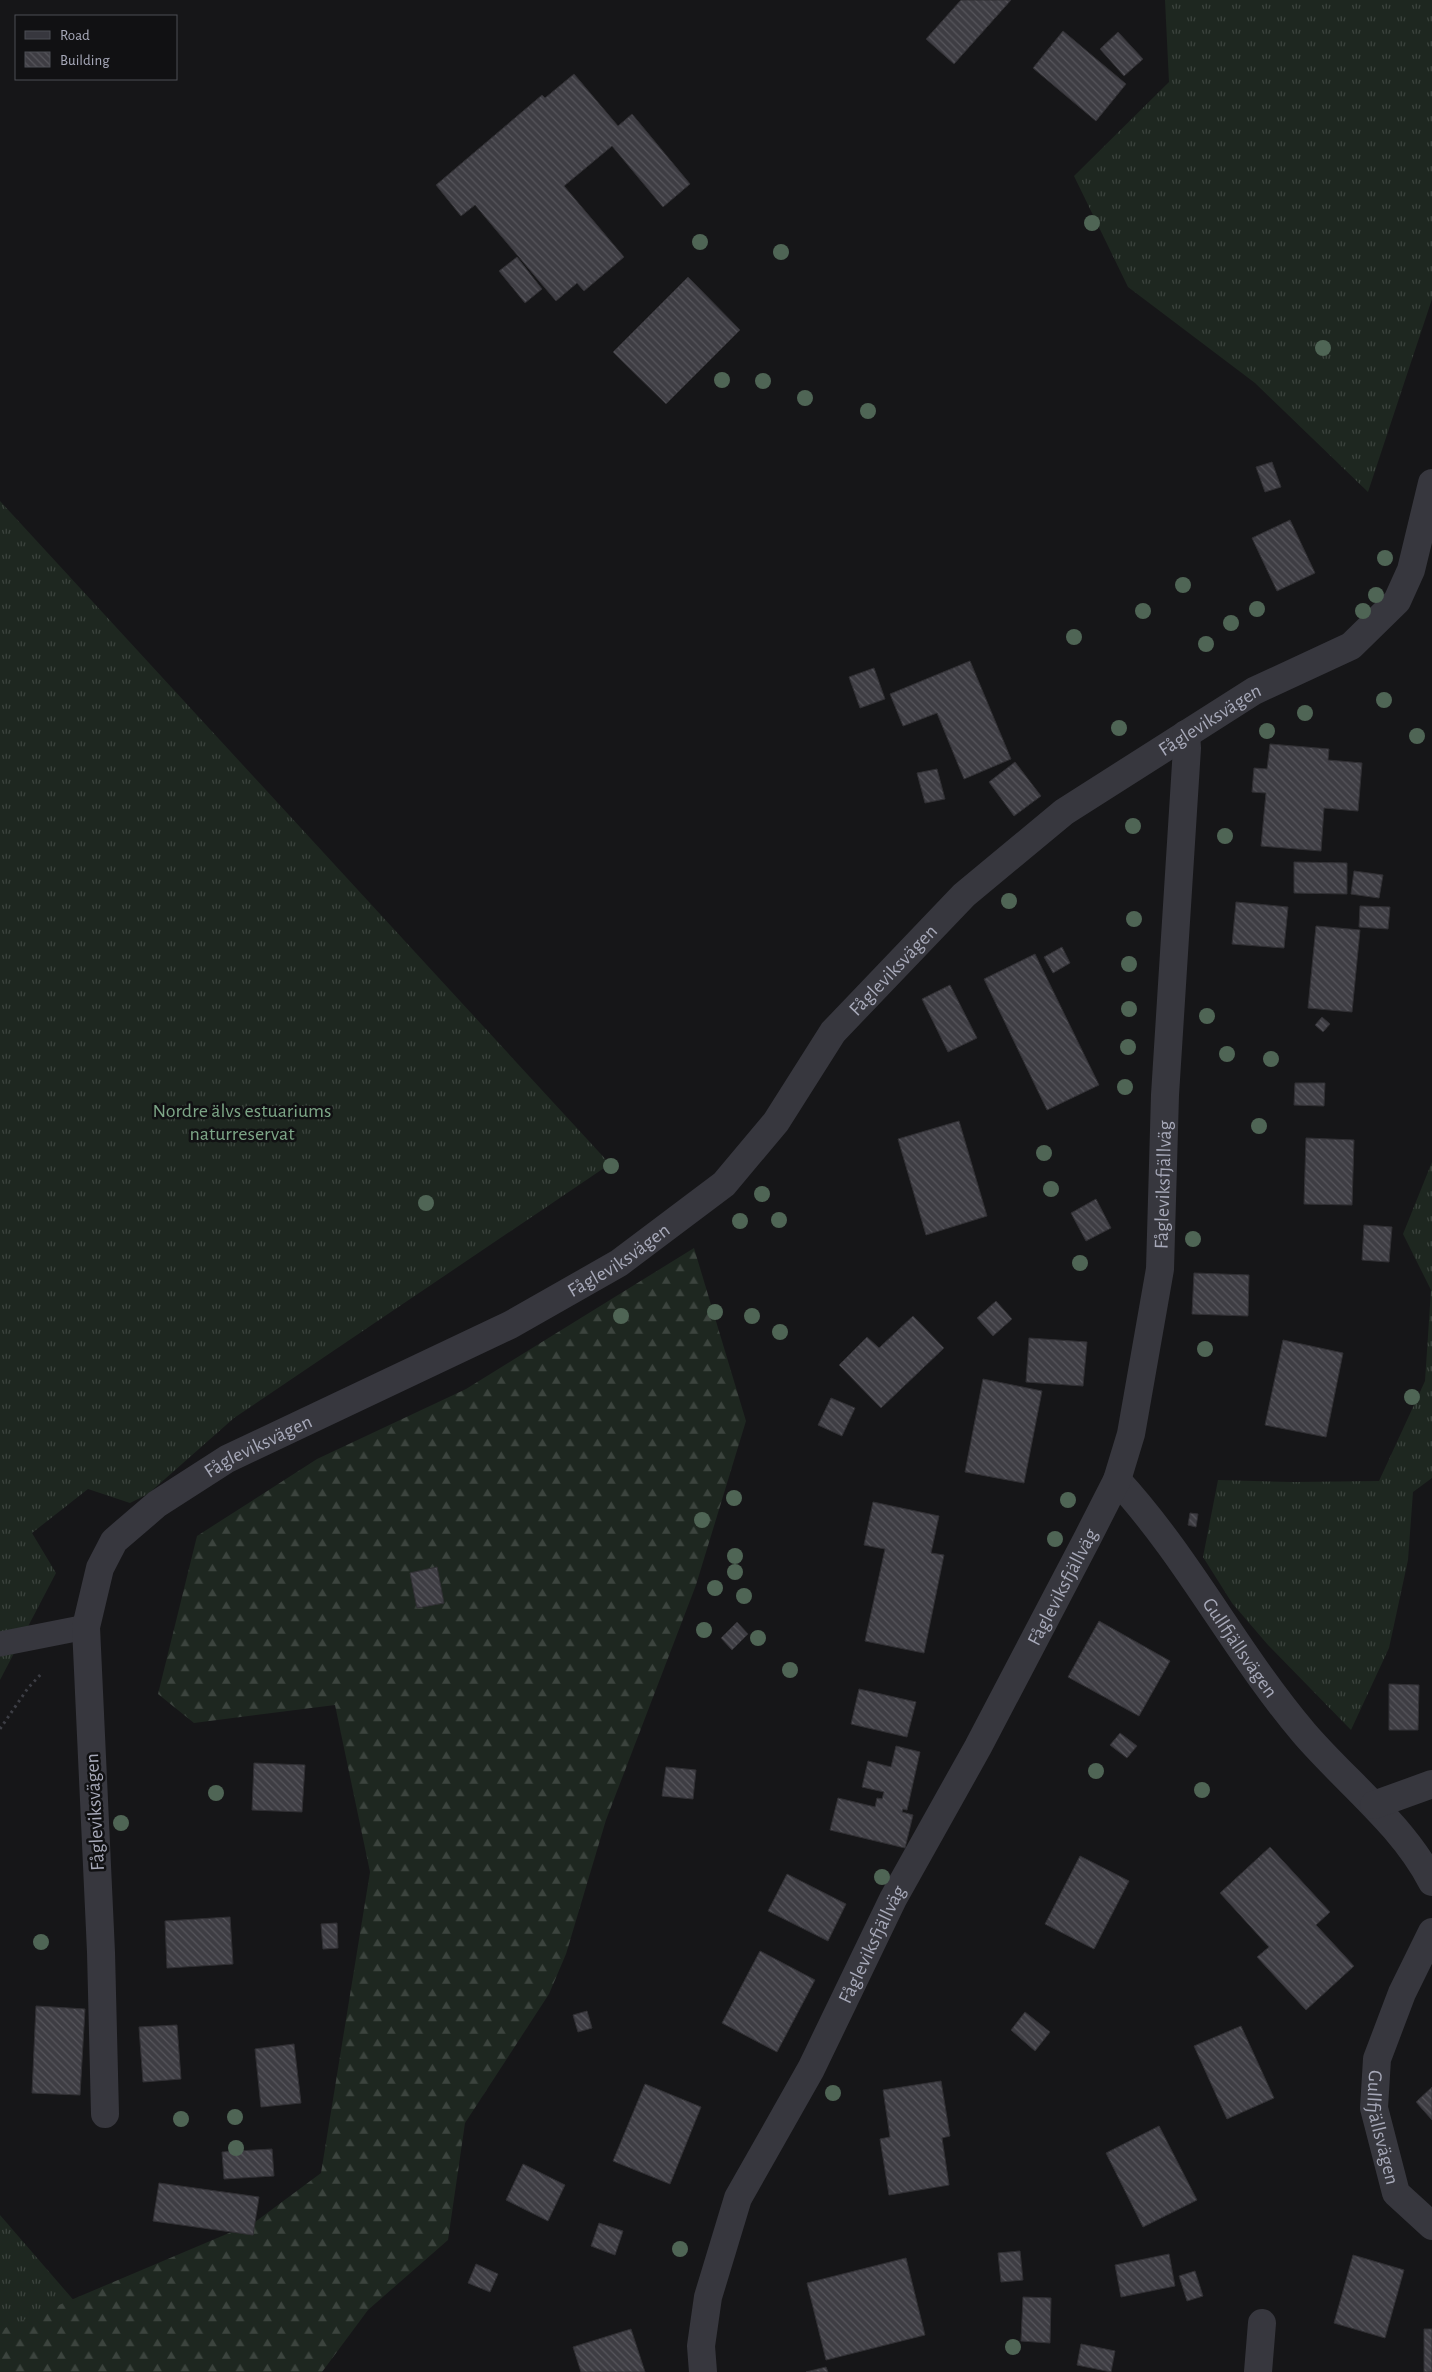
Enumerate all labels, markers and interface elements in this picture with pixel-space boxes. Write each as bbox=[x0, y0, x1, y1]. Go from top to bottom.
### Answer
legend bbox=[15, 15, 178, 80]
text: Road bbox=[60, 28, 90, 43]
text: Building bbox=[60, 53, 110, 68]
street label: Fågleviksvägen bbox=[1155, 680, 1264, 760]
street label: Fågleviksvägen bbox=[845, 921, 941, 1020]
park label: Nordre älvs estuariums naturreservat bbox=[153, 1101, 331, 1144]
street label: Fågleviksfjällväg bbox=[1152, 1120, 1175, 1249]
street label: Fågleviksvägen bbox=[564, 1220, 674, 1301]
street label: Fågleviksvägen bbox=[201, 1411, 315, 1482]
street label: Fågleviksfjällväg bbox=[1024, 1525, 1102, 1649]
street label: Gullfjällsvägen bbox=[1198, 1594, 1281, 1701]
street label: Fågleviksvägen bbox=[82, 1753, 108, 1871]
street label: Fågleviksfjällväg bbox=[835, 1882, 910, 2007]
street label: Gullfjällsvägen bbox=[1363, 2070, 1402, 2187]

